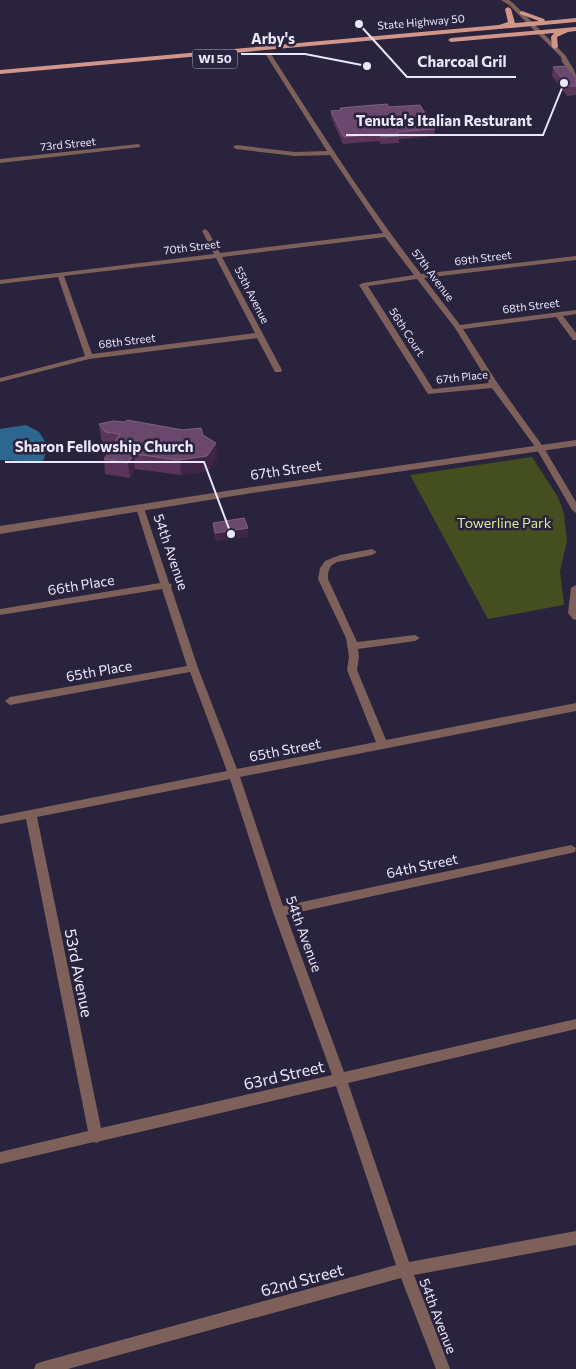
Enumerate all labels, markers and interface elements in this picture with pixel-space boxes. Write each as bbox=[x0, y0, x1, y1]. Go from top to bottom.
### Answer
street label: State Highway 50 bbox=[377, 11, 465, 32]
callout: Arby's bbox=[241, 24, 305, 54]
text: Arby's bbox=[251, 29, 295, 47]
callout: Charcoal Gril bbox=[407, 47, 516, 77]
road number: WI 50 bbox=[192, 50, 238, 68]
text: Charcoal Gril bbox=[417, 52, 507, 70]
callout: Tenuta's Italian Resturant bbox=[346, 105, 543, 135]
text: Tenuta's Italian Resturant bbox=[356, 111, 532, 129]
street label: 73rd Street bbox=[39, 134, 97, 153]
street label: 70th Street bbox=[163, 237, 221, 256]
street label: 57th Avenue bbox=[410, 246, 457, 303]
street label: 69th Street bbox=[454, 248, 513, 267]
street label: 55th Avenue bbox=[233, 264, 272, 326]
street label: 68th Street bbox=[502, 295, 561, 315]
street label: 56th Court bbox=[387, 305, 428, 359]
street label: 68th Street bbox=[98, 330, 157, 350]
street label: 67th Place bbox=[435, 367, 489, 386]
callout: Sharon Fellowship Church bbox=[5, 432, 204, 462]
text: Sharon Fellowship Church bbox=[15, 437, 193, 455]
street label: 67th Street bbox=[249, 456, 323, 483]
street label: 54th Avenue bbox=[150, 511, 192, 592]
park label: Towerline Park bbox=[457, 514, 552, 531]
street label: 66th Place bbox=[46, 571, 116, 598]
street label: 65th Place bbox=[64, 656, 133, 685]
street label: 65th Street bbox=[248, 734, 322, 765]
street label: 64th Street bbox=[384, 850, 460, 881]
street label: 54th Avenue bbox=[283, 894, 326, 974]
street label: 53rd Avenue bbox=[62, 927, 97, 1019]
street label: 63rd Street bbox=[242, 1056, 327, 1093]
street label: 62nd Street bbox=[258, 1259, 346, 1300]
street label: 54th Avenue bbox=[416, 1276, 461, 1356]

